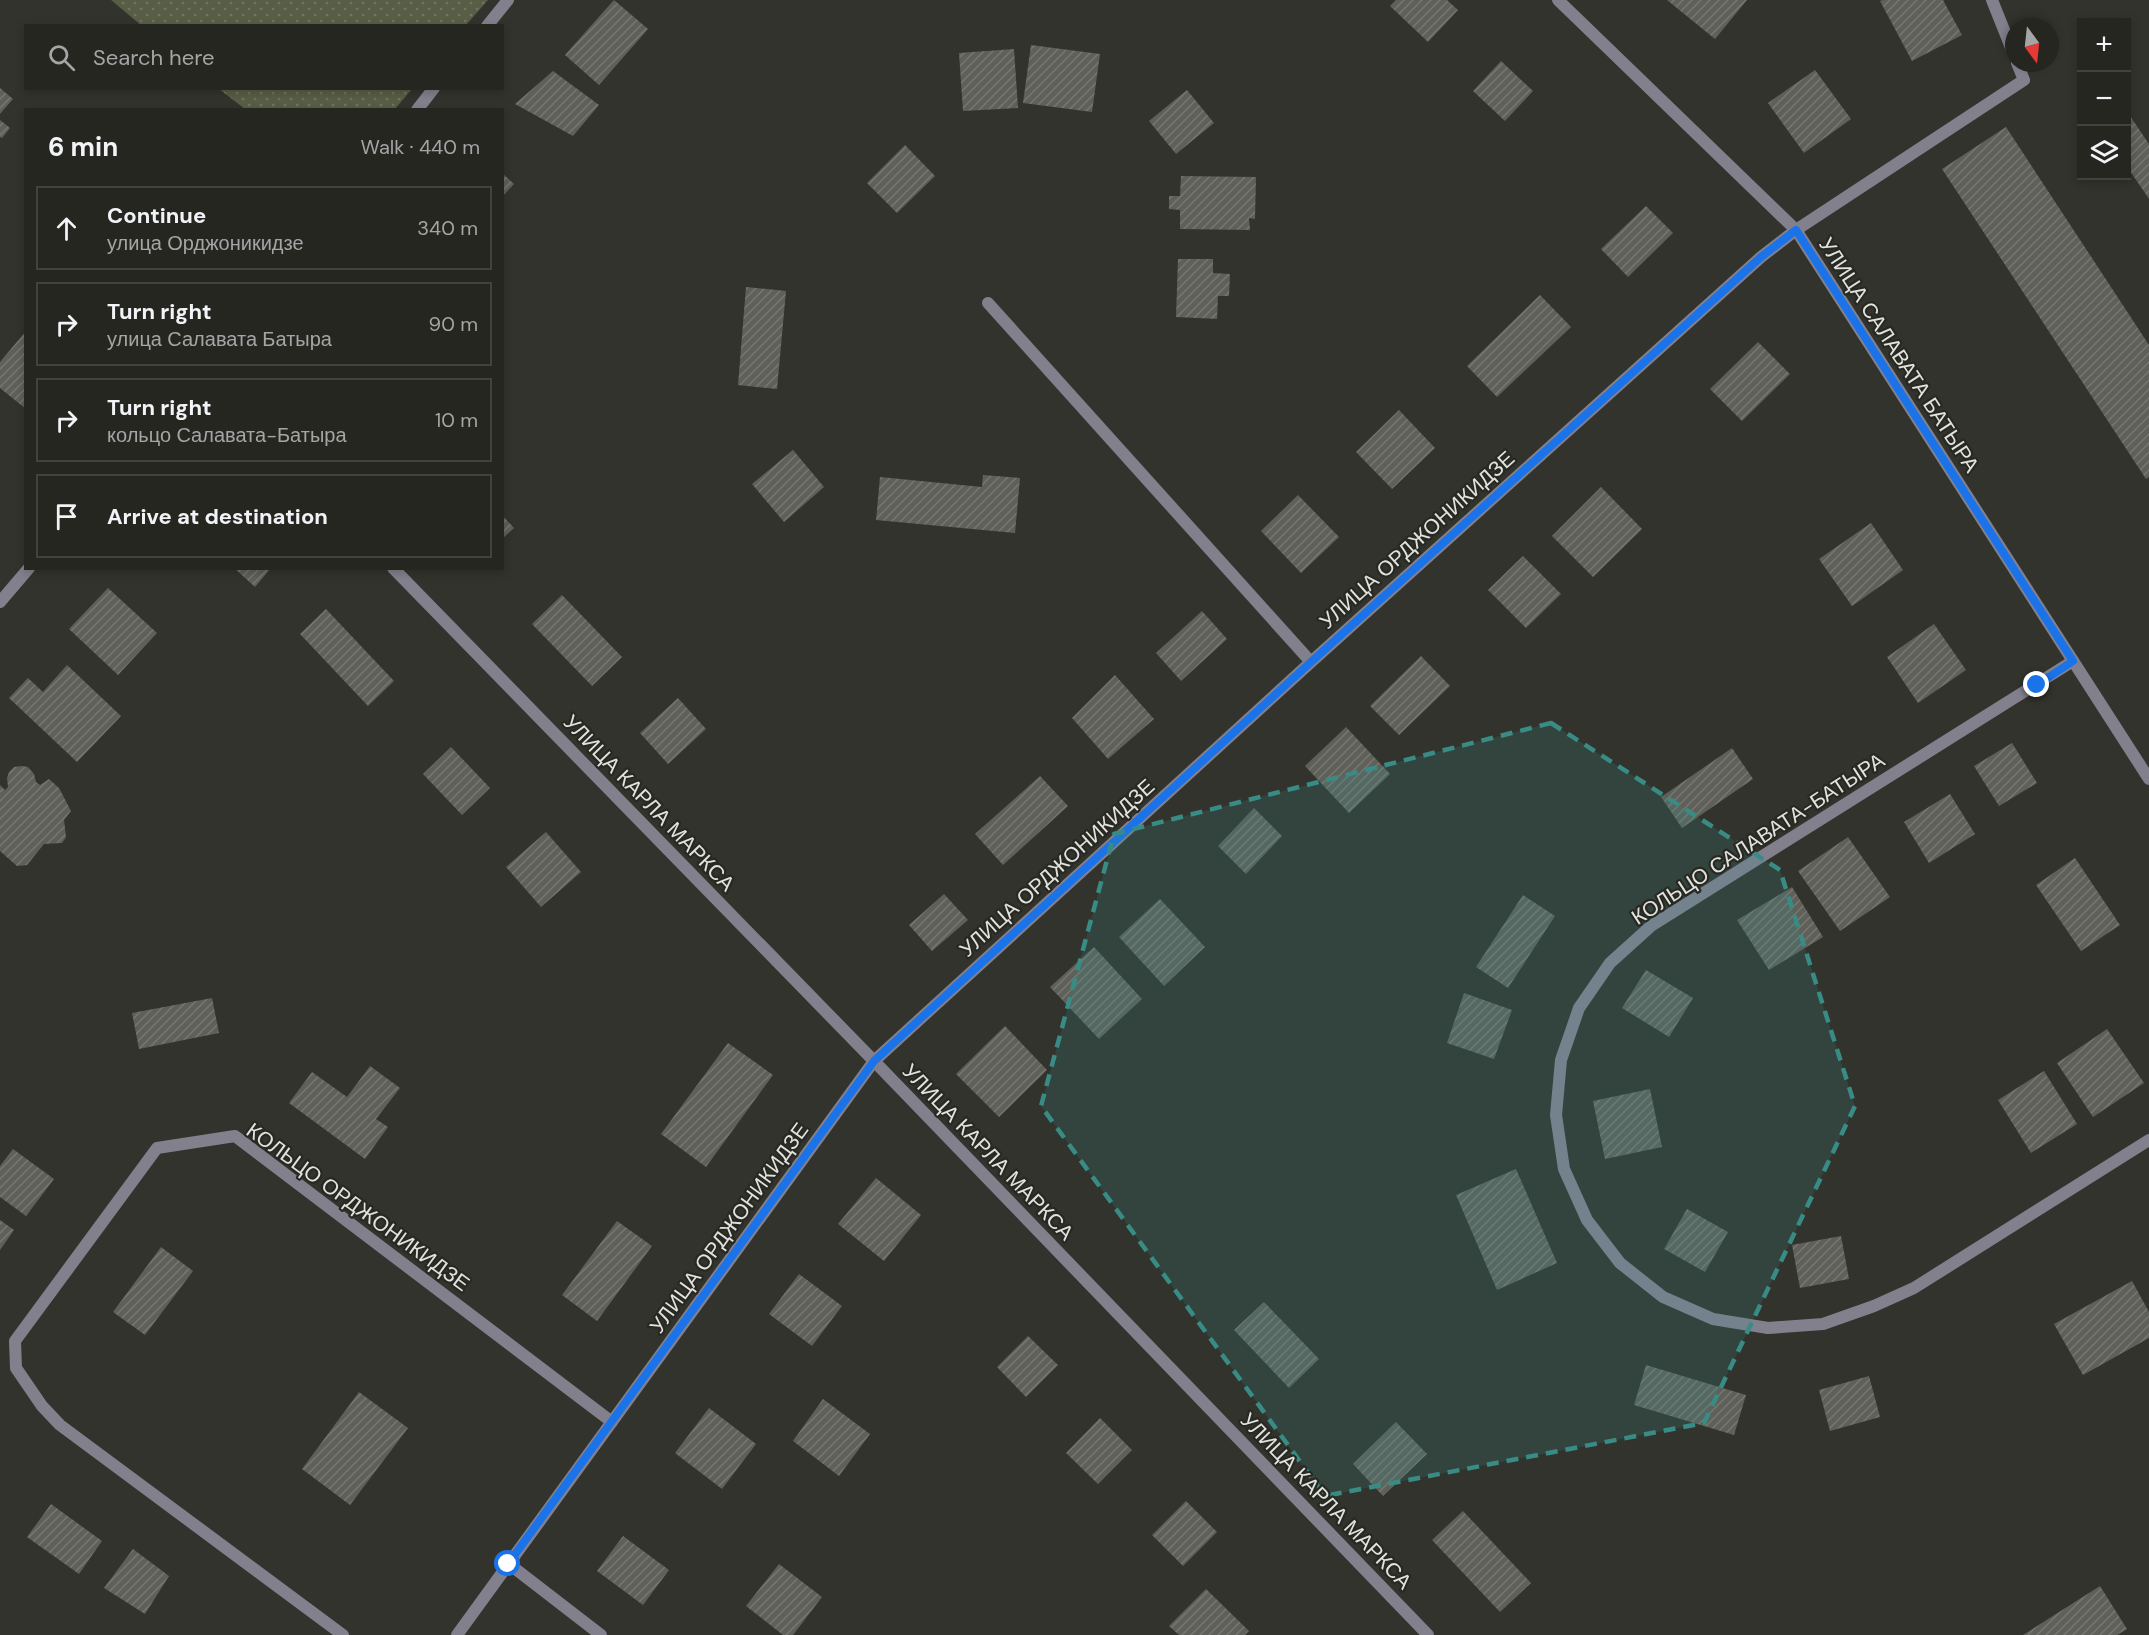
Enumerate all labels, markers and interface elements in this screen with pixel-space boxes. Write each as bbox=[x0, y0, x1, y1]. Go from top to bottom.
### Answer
north arrow bbox=[2005, 18, 2059, 72]
map controls bbox=[2077, 18, 2131, 180]
button: + bbox=[2077, 18, 2131, 72]
search box bbox=[24, 24, 504, 90]
icon: search bbox=[45, 41, 78, 74]
text: Search here bbox=[93, 43, 214, 72]
button: − bbox=[2077, 72, 2131, 126]
button: layers bbox=[2077, 126, 2131, 180]
text: 6 min bbox=[48, 130, 118, 164]
text: Walk · 440 m bbox=[361, 134, 480, 160]
text: Continue bbox=[107, 201, 206, 230]
icon: ahead bbox=[50, 212, 83, 245]
text: 340 m bbox=[417, 215, 478, 241]
text: улица Орджоникидзе bbox=[107, 230, 304, 256]
street label: УЛИЦА САЛАВАТА БАТЫРА bbox=[1812, 232, 1986, 478]
text: Turn right bbox=[107, 297, 212, 326]
icon: right bbox=[50, 308, 83, 341]
text: 90 m bbox=[429, 311, 478, 337]
text: улица Салавата Батыра bbox=[107, 326, 332, 352]
text: Turn right bbox=[107, 393, 212, 422]
icon: right bbox=[50, 404, 83, 437]
text: 10 m bbox=[435, 407, 478, 433]
text: кольцо Салавата-Батыра bbox=[107, 422, 347, 448]
street label: УЛИЦА ОРДЖОНИКИДЗЕ bbox=[1313, 445, 1521, 635]
icon: arrive bbox=[50, 500, 83, 533]
text: Arrive at destination bbox=[107, 502, 328, 531]
route end bbox=[2023, 671, 2049, 697]
street label: УЛИЦА КАРЛА МАРКСА bbox=[557, 709, 741, 897]
street label: КОЛЬЦО САЛАВАТА-БАТЫРА bbox=[1626, 747, 1890, 931]
street label: УЛИЦА ОРДЖОНИКИДЗЕ bbox=[953, 773, 1161, 963]
street label: УЛИЦА КАРЛА МАРКСА bbox=[896, 1058, 1080, 1246]
street label: КОЛЬЦО ОРДЖОНИКИДЗЕ bbox=[241, 1116, 475, 1298]
street label: УЛИЦА ОРДЖОНИКИДЗЕ bbox=[643, 1117, 815, 1339]
street label: УЛИЦА КАРЛА МАРКСА bbox=[1234, 1407, 1418, 1595]
route start bbox=[494, 1550, 520, 1576]

